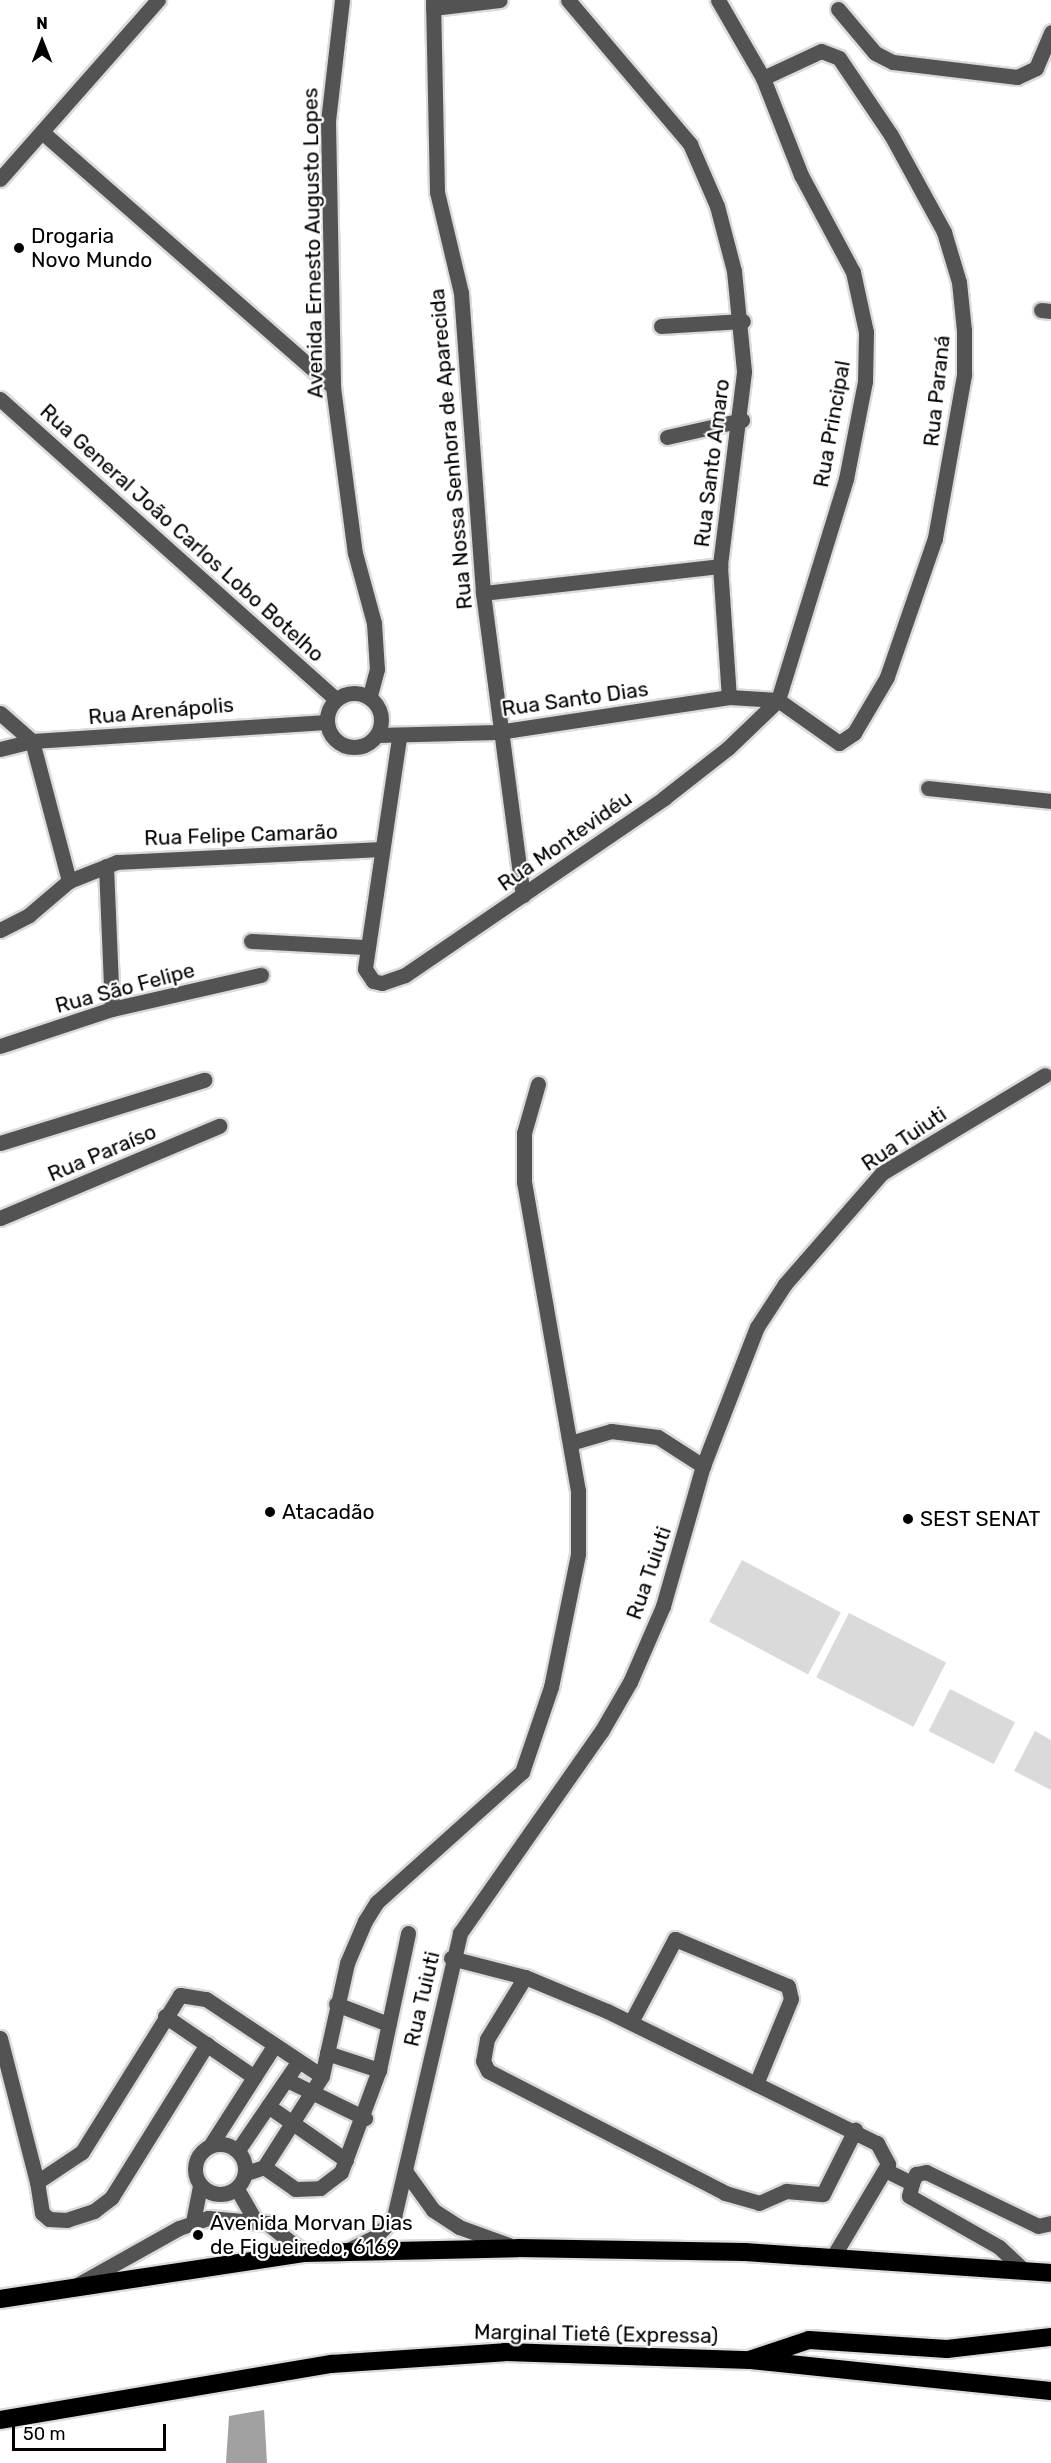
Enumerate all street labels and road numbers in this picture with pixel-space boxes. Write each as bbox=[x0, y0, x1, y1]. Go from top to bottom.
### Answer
street label: Avenida Ernesto Augusto Lopes bbox=[298, 87, 328, 399]
street label: Rua Nossa Senhora de Aparecida bbox=[424, 287, 478, 611]
street label: Rua Paraná bbox=[919, 334, 955, 448]
street label: Rua Principal bbox=[808, 359, 856, 489]
street label: Rua Santo Amaro bbox=[689, 377, 735, 549]
street label: Rua General João Carlos Lobo Botelho bbox=[35, 399, 329, 667]
street label: Rua Santo Dias bbox=[500, 676, 650, 722]
street label: Rua Arenápolis bbox=[87, 692, 235, 730]
street label: Rua Montevidéu bbox=[493, 785, 637, 897]
street label: Rua Felipe Camarão bbox=[144, 819, 338, 851]
street label: Rua São Felipe bbox=[53, 957, 197, 1019]
street label: Rua Tuiuti bbox=[857, 1101, 951, 1177]
street label: Rua Paraíso bbox=[44, 1119, 160, 1187]
street label: Rua Tuiuti bbox=[621, 1523, 677, 1623]
street label: Rua Tuiuti bbox=[399, 1949, 445, 2049]
street label: Marginal Tietê (Expressa) bbox=[473, 2319, 719, 2349]

